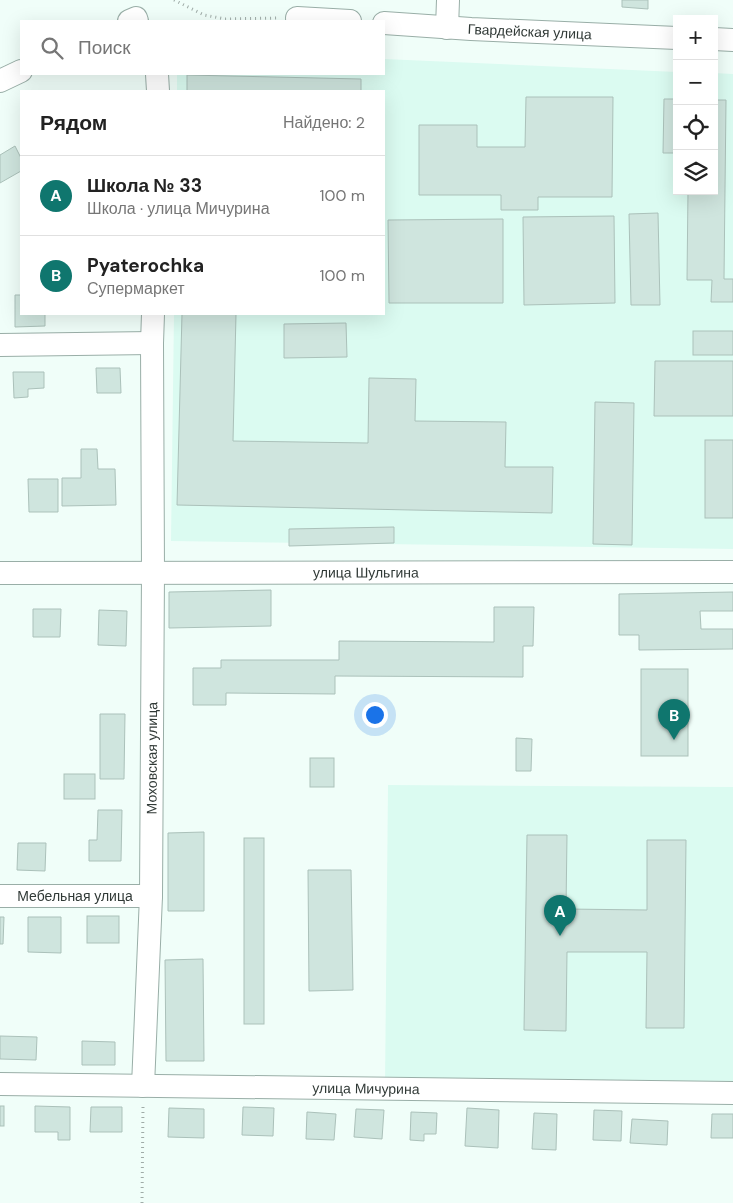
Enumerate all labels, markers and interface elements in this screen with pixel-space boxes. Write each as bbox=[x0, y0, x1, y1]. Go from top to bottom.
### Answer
map controls bbox=[673, 15, 718, 195]
button: + bbox=[673, 15, 718, 60]
search box bbox=[20, 20, 385, 75]
street label: Гвардейская улица bbox=[467, 20, 592, 43]
icon: search bbox=[38, 34, 66, 62]
text: Поиск bbox=[78, 35, 131, 60]
button: − bbox=[673, 60, 718, 105]
button: locate bbox=[673, 105, 718, 150]
text: Рядом bbox=[40, 109, 107, 137]
text: Найдено: 2 bbox=[283, 112, 365, 133]
button: layers bbox=[673, 150, 718, 195]
text: Школа № 33 bbox=[87, 173, 202, 198]
text: A bbox=[50, 185, 62, 206]
text: 100 m bbox=[320, 185, 365, 206]
text: Школа · улица Мичурина bbox=[87, 198, 270, 219]
text: Pyaterochka bbox=[87, 253, 204, 278]
text: B bbox=[51, 265, 61, 286]
text: 100 m bbox=[320, 265, 365, 286]
text: Супермаркет bbox=[87, 278, 185, 299]
street label: улица Шульгина bbox=[313, 563, 419, 582]
pin: B bbox=[658, 699, 690, 740]
street label: Моховская улица bbox=[143, 702, 161, 814]
your location bbox=[362, 702, 388, 728]
street label: Мебельная улица bbox=[17, 887, 133, 905]
pin: A bbox=[544, 895, 576, 936]
street label: улица Мичурина bbox=[312, 1079, 420, 1098]

